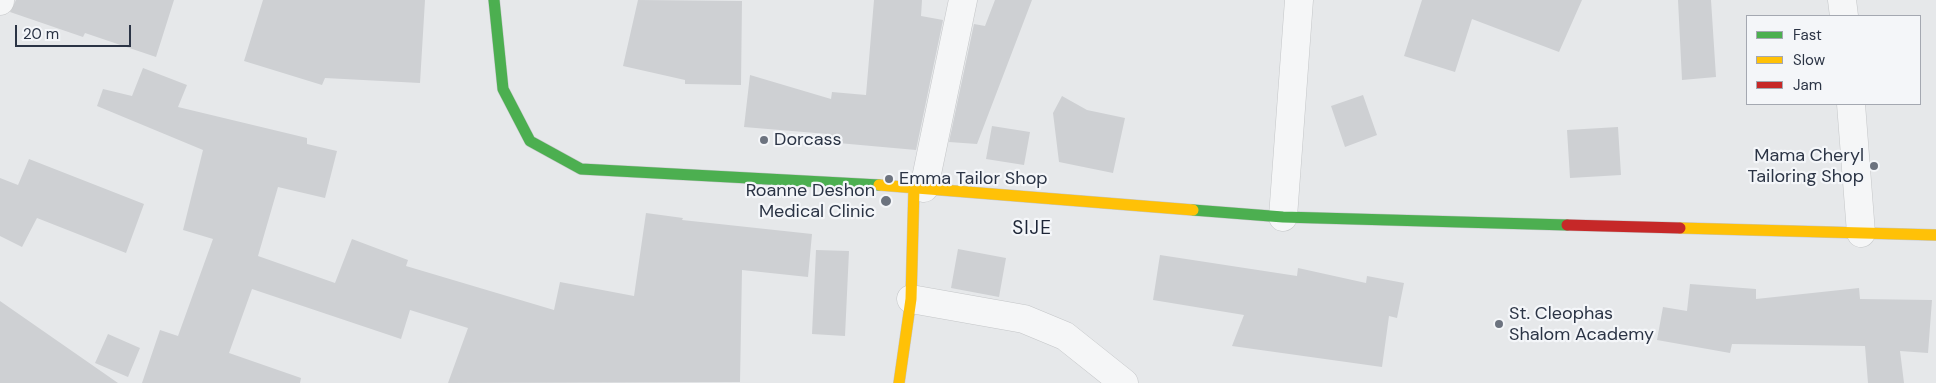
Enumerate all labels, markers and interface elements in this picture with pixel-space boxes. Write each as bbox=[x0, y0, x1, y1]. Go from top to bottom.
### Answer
scale bar bbox=[18, 15, 134, 47]
legend bbox=[1746, 15, 1921, 105]
text: 20 m bbox=[23, 24, 59, 44]
text: Fast bbox=[1793, 25, 1822, 45]
text: Slow bbox=[1793, 50, 1825, 70]
text: Jam bbox=[1793, 75, 1822, 95]
place label: Dorcass bbox=[774, 129, 842, 151]
marker: Dorcass bbox=[758, 134, 770, 146]
place label: Mama Cheryl Tailoring Shop bbox=[1748, 145, 1864, 188]
marker: Mama Cheryl Tailoring Shop bbox=[1868, 160, 1880, 172]
place label: Emma Tailor Shop bbox=[899, 168, 1048, 190]
marker: Emma Tailor Shop bbox=[883, 173, 895, 185]
place label: Roanne Deshon Medical Clinic bbox=[746, 180, 875, 222]
marker: Roanne Deshon Medical Clinic bbox=[879, 194, 893, 208]
district label: SIJE bbox=[1012, 218, 1052, 240]
place label: St. Cleophas Shalom Academy bbox=[1509, 303, 1654, 346]
marker: St. Cleophas Shalom Academy bbox=[1493, 318, 1505, 330]

